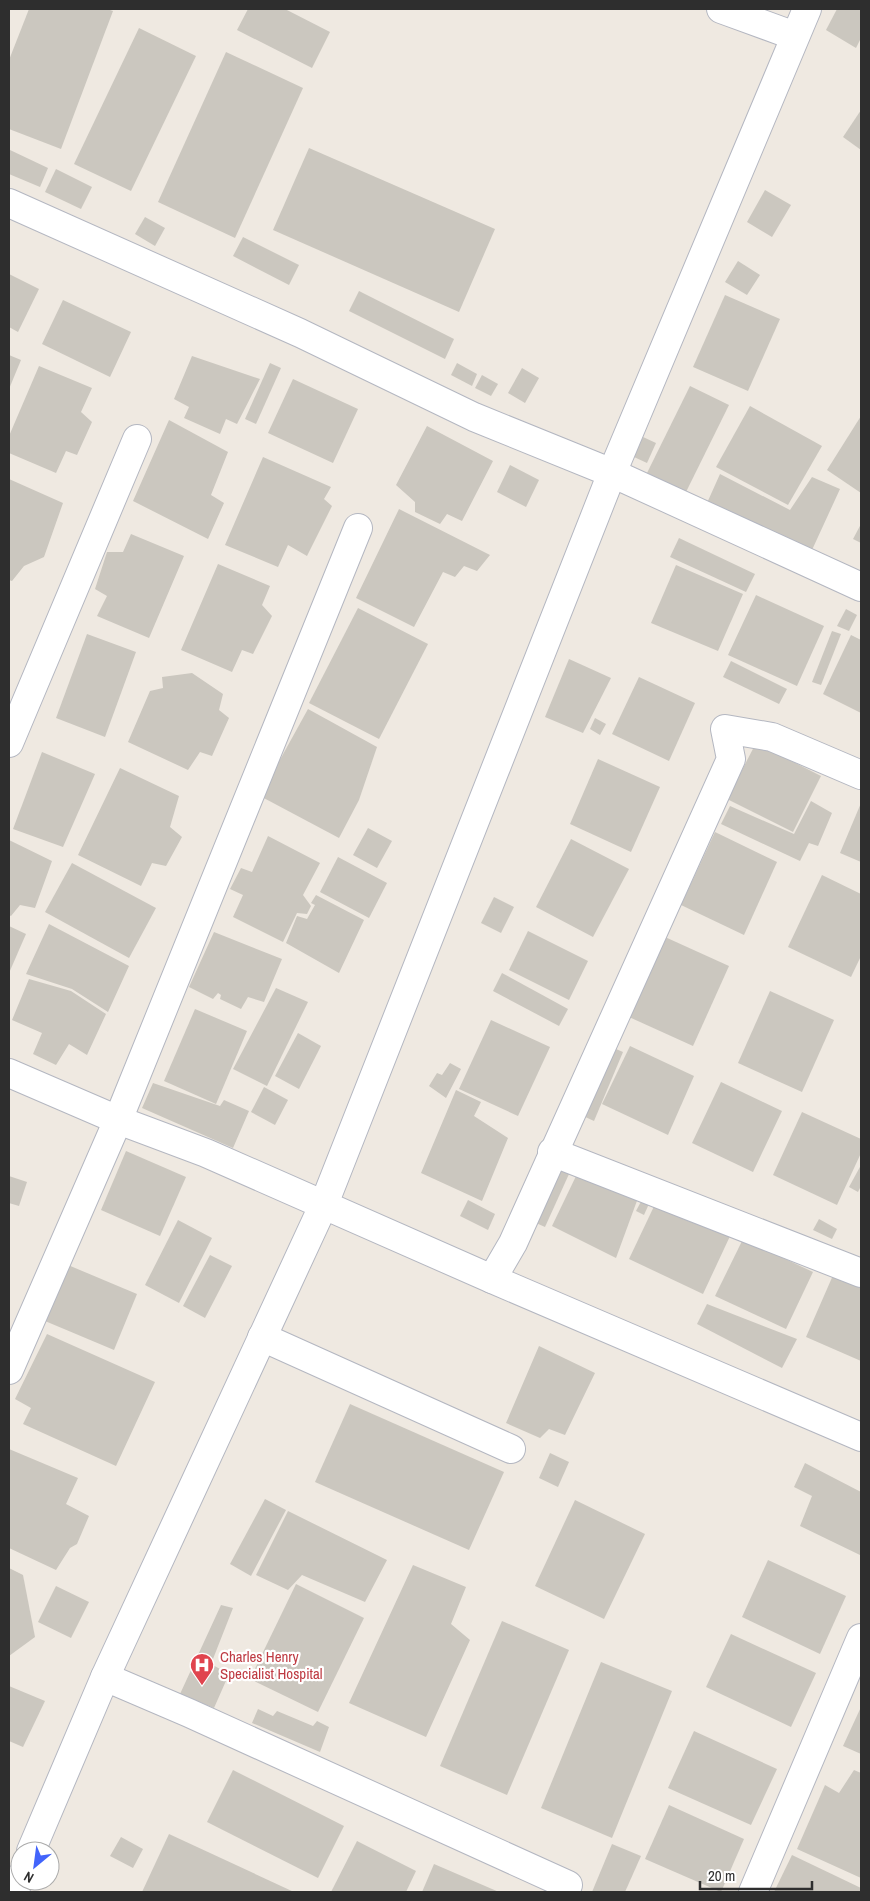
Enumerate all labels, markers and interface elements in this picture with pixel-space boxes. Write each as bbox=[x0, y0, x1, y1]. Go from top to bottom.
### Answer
place label: Charles Henry Specialist Hospital bbox=[220, 1646, 323, 1684]
hospital icon: Charles Henry Specialist Hospital bbox=[189, 1652, 215, 1686]
north arrow bbox=[10, 1841, 60, 1891]
scale bar bbox=[700, 1858, 812, 1890]
text: 20 m bbox=[708, 1865, 735, 1886]
text: N bbox=[21, 1867, 37, 1887]

